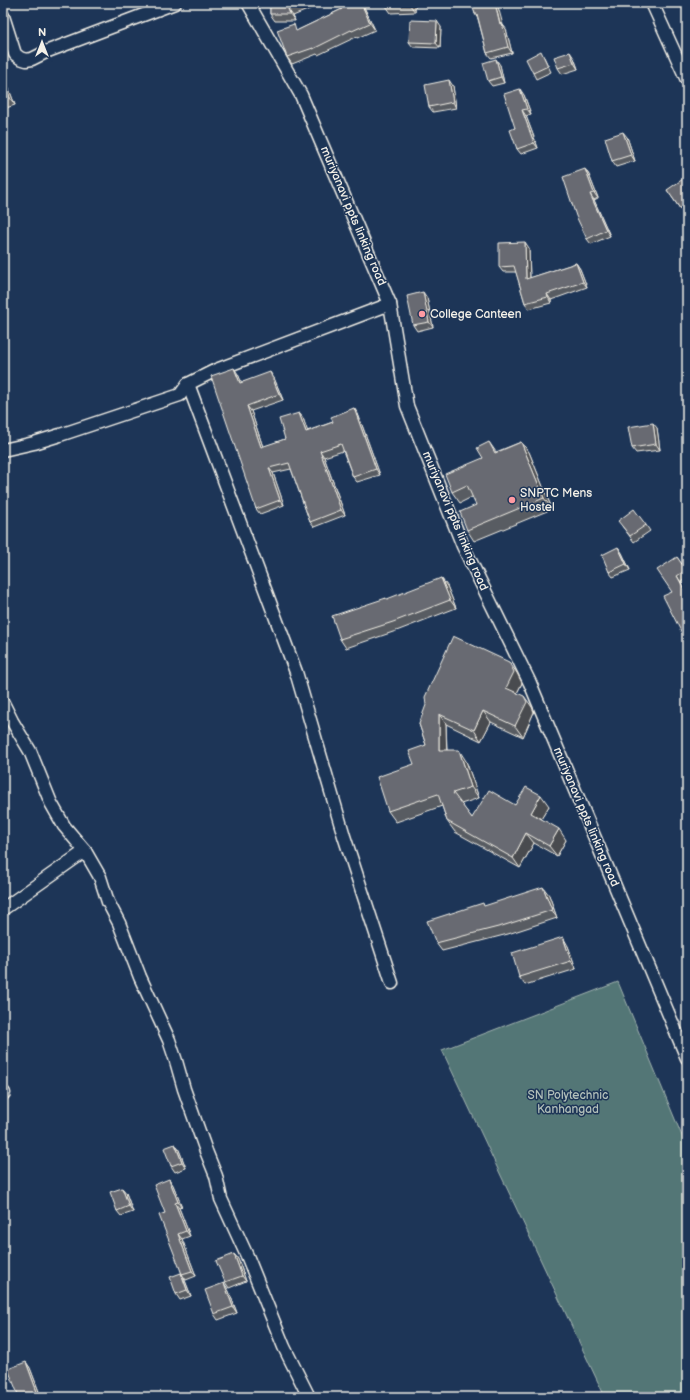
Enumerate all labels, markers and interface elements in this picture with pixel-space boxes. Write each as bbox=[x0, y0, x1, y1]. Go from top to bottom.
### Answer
north arrow bbox=[22, 22, 62, 62]
text: N bbox=[38, 26, 46, 39]
street label: muriyanavi ppts linking road bbox=[317, 144, 389, 288]
place label: College Canteen bbox=[430, 307, 522, 322]
marker: College Canteen bbox=[417, 309, 427, 319]
street label: muriyanavi ppts linking road bbox=[419, 449, 491, 593]
place label: SNPTC Mens Hostel bbox=[520, 486, 592, 515]
marker: SNPTC Mens Hostel bbox=[507, 495, 517, 505]
street label: muriyanavi ppts linking road bbox=[550, 745, 622, 889]
park label: SN Polytechnic Kanhangad bbox=[528, 1088, 608, 1117]

